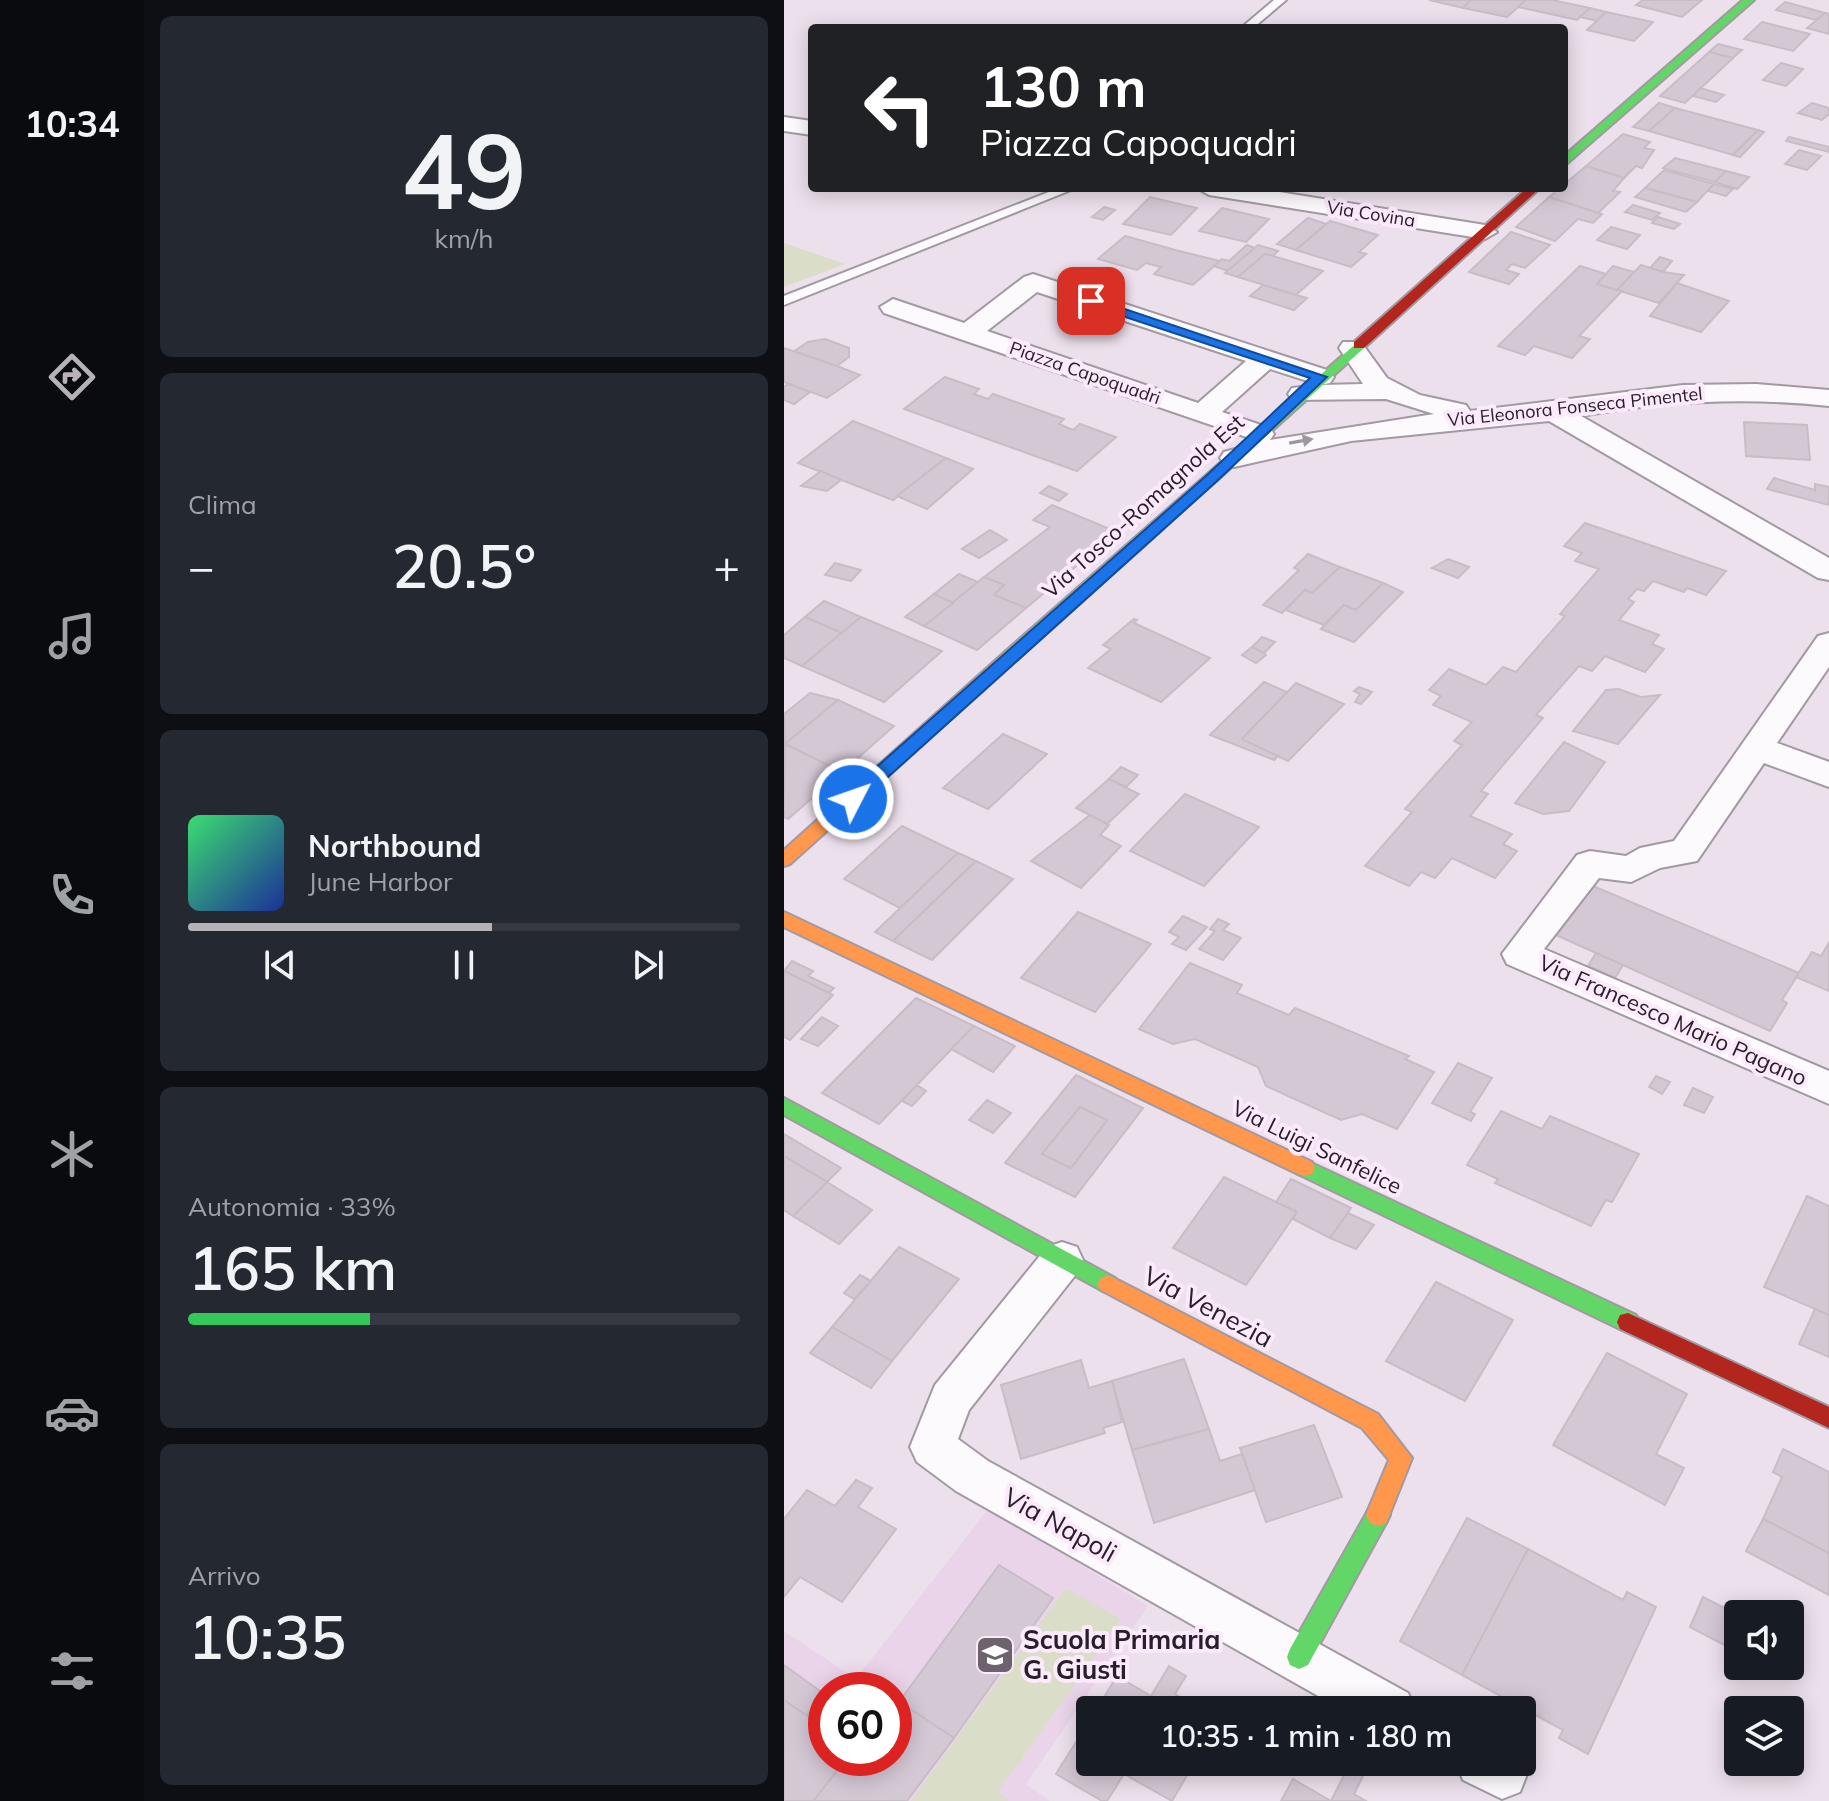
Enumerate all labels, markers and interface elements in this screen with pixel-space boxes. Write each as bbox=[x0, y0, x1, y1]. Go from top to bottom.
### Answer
text: 130 m bbox=[980, 51, 1147, 121]
icon: left bbox=[848, 56, 952, 160]
text: 10:34 bbox=[24, 101, 120, 146]
text: 49 bbox=[402, 104, 526, 235]
text: Piazza Capoquadri bbox=[980, 120, 1297, 165]
street label: Via Covina bbox=[1325, 195, 1417, 232]
text: km/h bbox=[435, 222, 493, 255]
pin bbox=[1057, 267, 1125, 335]
icon: arrive bbox=[1069, 279, 1113, 323]
street label: Piazza Capoquadri bbox=[1007, 336, 1164, 409]
icon: directions bbox=[44, 349, 100, 405]
street label: Via Eleonora Fonseca Pimentel bbox=[1446, 382, 1704, 431]
street label: Via Tosco-Romagnola Est bbox=[1036, 408, 1250, 604]
one-way arrow bbox=[1288, 434, 1313, 446]
text: Clima bbox=[188, 488, 257, 521]
text: 20.5° bbox=[392, 528, 536, 603]
text: − bbox=[188, 539, 214, 594]
text: + bbox=[714, 539, 740, 594]
icon: music bbox=[44, 608, 100, 664]
position arrow bbox=[811, 757, 895, 841]
text: Northbound bbox=[308, 827, 481, 865]
text: June Harbor bbox=[308, 865, 453, 898]
icon: phone bbox=[44, 867, 100, 923]
icon: previous bbox=[258, 943, 302, 987]
icon: pause bbox=[442, 943, 486, 987]
icon: next bbox=[626, 943, 670, 987]
street label: Via Francesco Mario Pagano bbox=[1535, 948, 1811, 1092]
street label: Via Luigi Sanfelice bbox=[1228, 1094, 1406, 1200]
icon: climate bbox=[44, 1126, 100, 1182]
text: Autonomia · 33% bbox=[188, 1190, 396, 1223]
text: 165 km bbox=[188, 1230, 397, 1305]
street label: Via Venezia bbox=[1138, 1259, 1279, 1354]
icon: car bbox=[44, 1385, 100, 1441]
street label: Via Napoli bbox=[998, 1480, 1123, 1569]
text: Arrivo bbox=[188, 1559, 261, 1592]
text: 10:35 bbox=[188, 1599, 346, 1674]
map controls bbox=[1724, 1600, 1804, 1776]
button: sound bbox=[1724, 1600, 1804, 1680]
place label: Scuola Primaria G. Giusti bbox=[1023, 1623, 1220, 1686]
school or university icon: Scuola Primaria G. Giusti bbox=[974, 1634, 1016, 1676]
icon: filters bbox=[44, 1643, 100, 1699]
speed limit sign: 60 bbox=[808, 1672, 912, 1776]
button: layers bbox=[1724, 1696, 1804, 1776]
text: 10:35 · 1 min · 180 m bbox=[1160, 1717, 1452, 1755]

